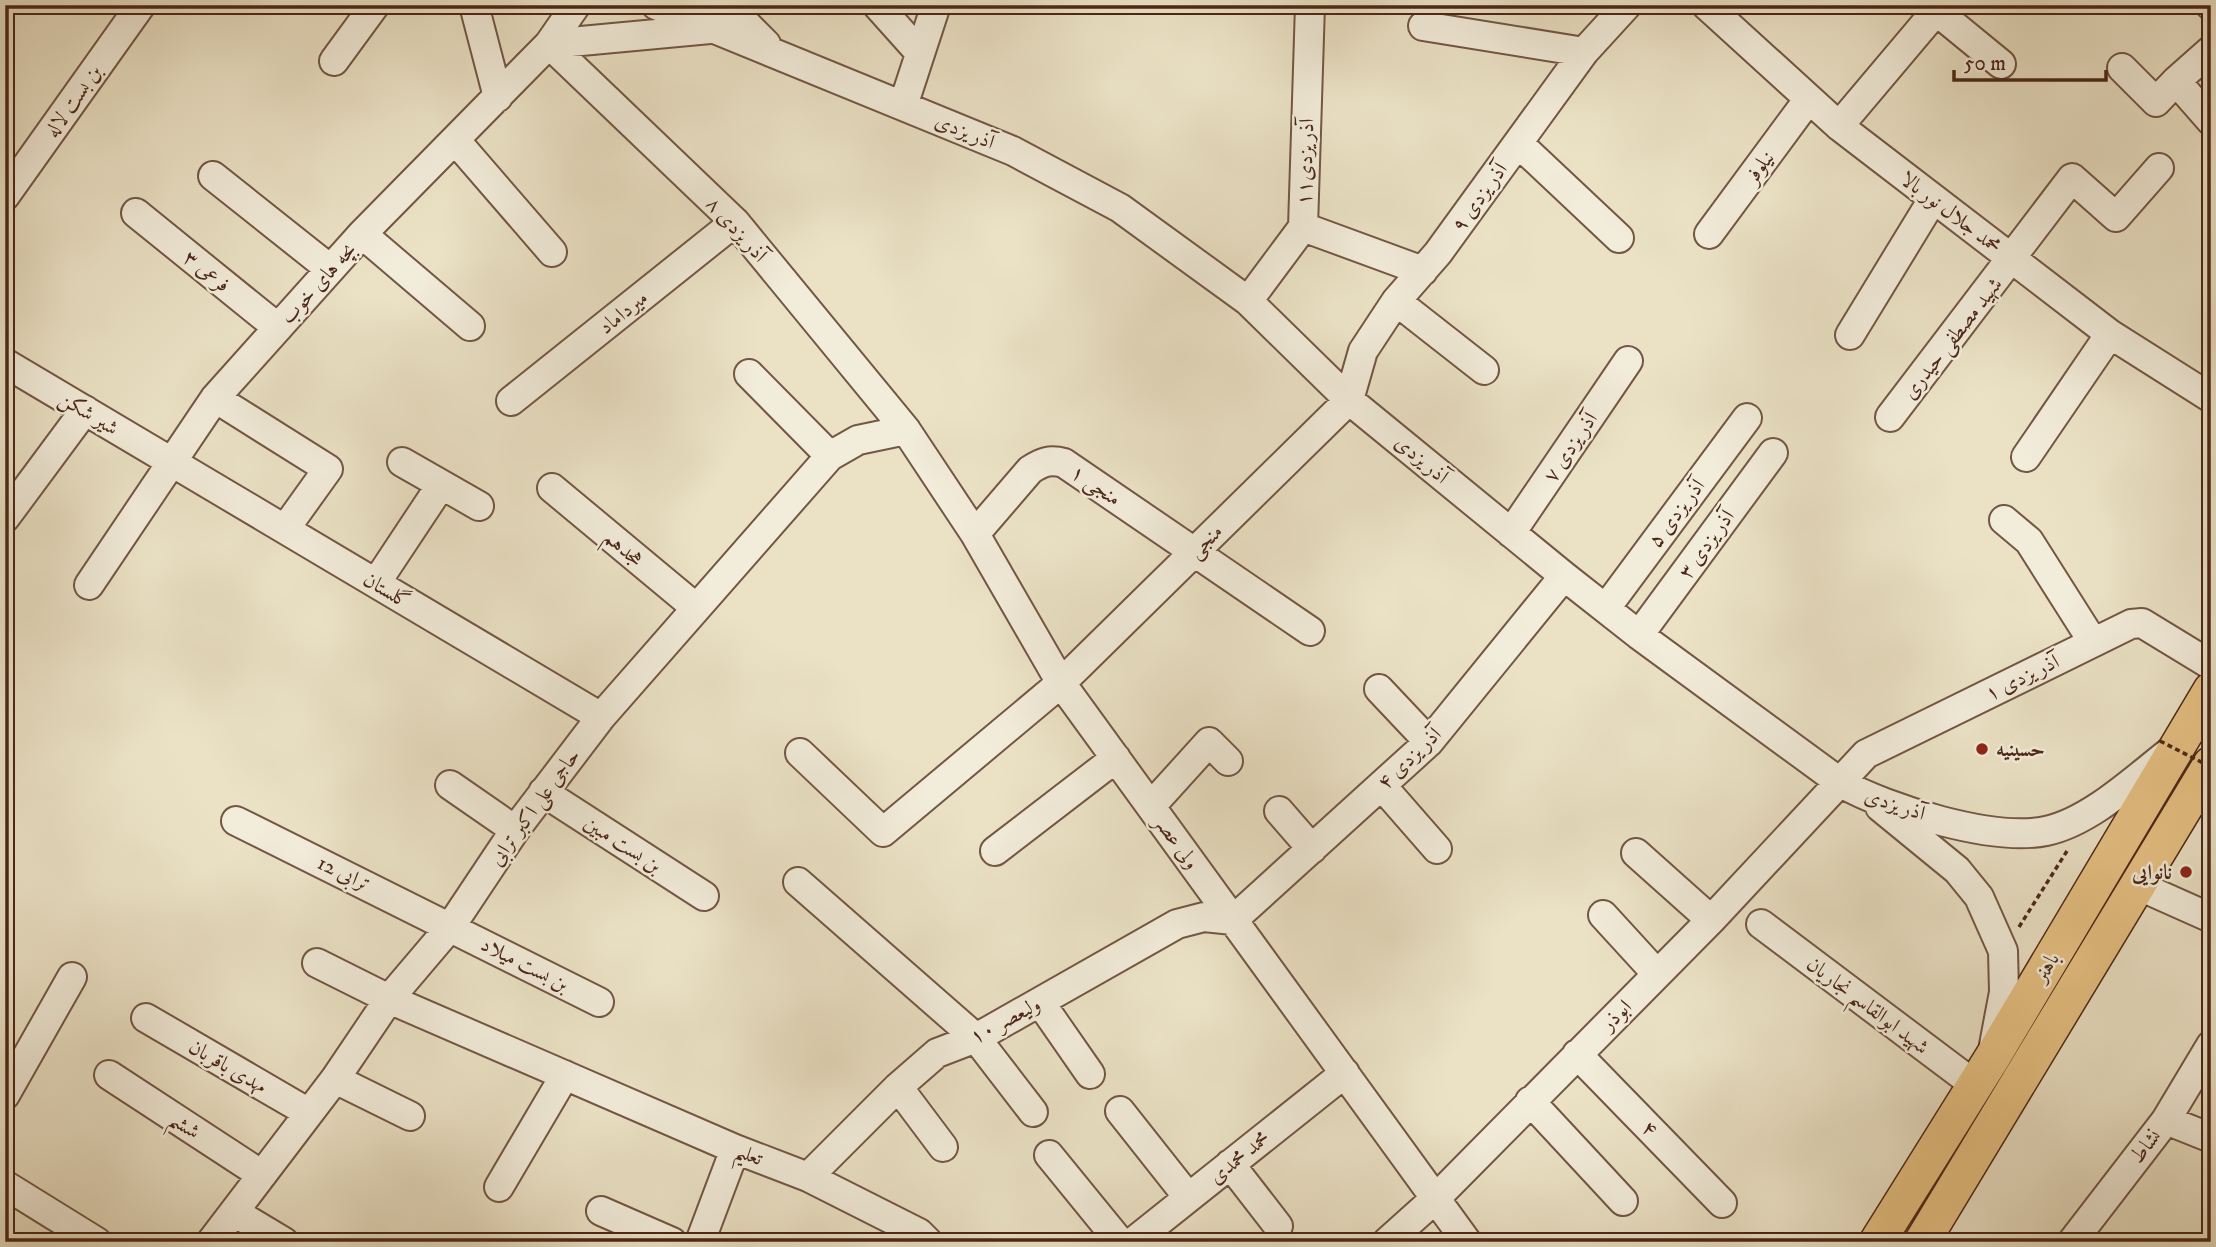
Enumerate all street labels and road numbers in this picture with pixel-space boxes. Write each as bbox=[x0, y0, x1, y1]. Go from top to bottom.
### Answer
street label: بن بست لاله bbox=[39, 60, 108, 143]
street label: آذر یزدی bbox=[931, 107, 1001, 157]
street label: آذر یزدی۱۱ bbox=[1290, 116, 1321, 206]
street label: نیلوفر bbox=[1738, 146, 1781, 191]
street label: آذر یزدی ۹ bbox=[1445, 155, 1515, 237]
street label: محمد جلال نور بالا bbox=[1894, 166, 2007, 260]
street label: ۸ آذر یزدی bbox=[700, 191, 775, 270]
street label: بچه های خوب bbox=[275, 237, 362, 330]
street label: فرعی ۳ bbox=[178, 245, 235, 298]
street label: شهید مصطفی حیدری bbox=[1897, 272, 2009, 406]
street label: میرداماد bbox=[594, 285, 654, 341]
street label: شیر شکن bbox=[54, 386, 123, 442]
street label: آذر یزدی ۷ bbox=[1537, 405, 1605, 488]
street label: آذر یزدی bbox=[1389, 429, 1456, 491]
street label: منجی ۱ bbox=[1065, 460, 1126, 512]
street label: آذر یزدی ۵ bbox=[1642, 472, 1712, 553]
street label: آذر یزدی ۳ bbox=[1672, 502, 1742, 584]
street label: منجی bbox=[1183, 519, 1229, 564]
street label: هجدهم bbox=[594, 525, 649, 577]
street label: گلستان bbox=[358, 566, 415, 615]
street label: آذر یزدی ۱ bbox=[1981, 647, 2066, 707]
street label: ۴ آذر یزدی bbox=[1371, 719, 1449, 796]
street label: حاجی علی اکبر ترابی bbox=[484, 744, 588, 873]
street label: آذر یزدی bbox=[1861, 782, 1931, 828]
street label: ولی عصر bbox=[1147, 809, 1204, 875]
street label: بن بست مبین bbox=[579, 810, 666, 880]
street label: ترابی 12 bbox=[313, 850, 374, 899]
street label: بن بست میلاد bbox=[476, 932, 573, 998]
street label: باهنر bbox=[2027, 948, 2066, 989]
street label: شهید ابوالقاسم نجاریان bbox=[1797, 951, 1934, 1066]
street label: ۱۰ ولیعصر bbox=[966, 991, 1045, 1050]
street label: ابوذر bbox=[1594, 995, 1638, 1038]
street label: مهدی باقربان bbox=[184, 1034, 271, 1100]
street label: ششم bbox=[160, 1106, 205, 1151]
street label: ۴ bbox=[1636, 1115, 1663, 1142]
street label: نشاط bbox=[2124, 1124, 2167, 1169]
street label: محمد محمدی bbox=[1204, 1125, 1276, 1190]
street label: تعلیم bbox=[729, 1138, 767, 1179]

